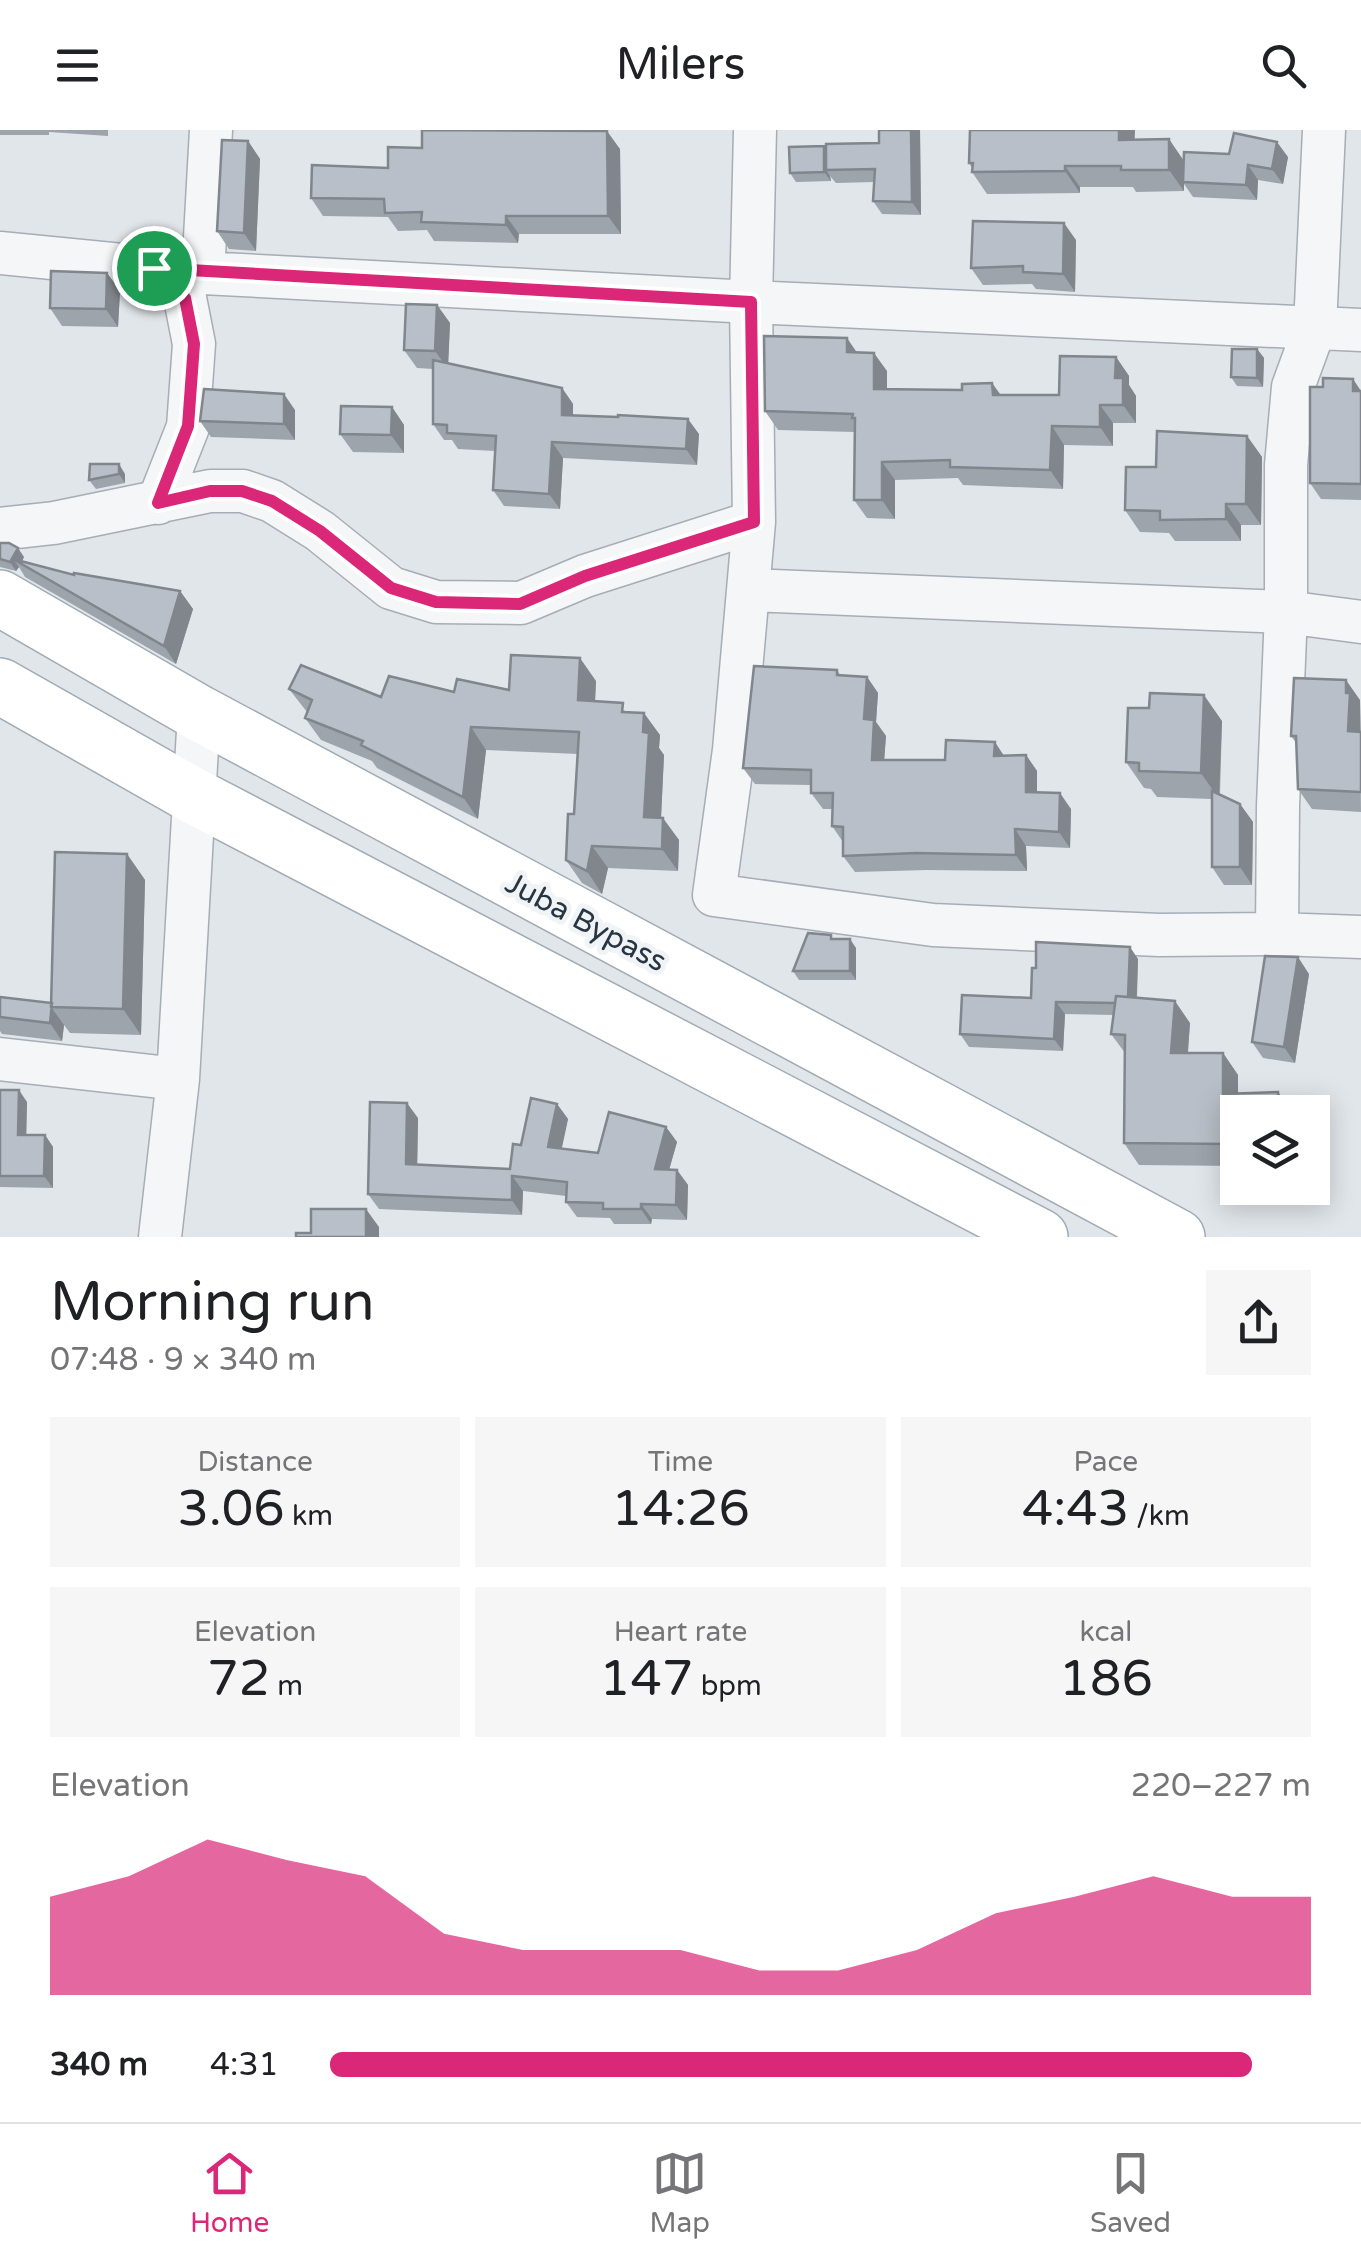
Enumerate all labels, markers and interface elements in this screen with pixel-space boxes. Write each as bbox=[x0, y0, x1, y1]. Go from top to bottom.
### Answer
icon: menu bbox=[50, 38, 105, 93]
text: Milers bbox=[616, 38, 745, 92]
icon: search bbox=[1256, 38, 1311, 93]
pin bbox=[112, 226, 197, 311]
icon: arrive bbox=[127, 241, 182, 296]
street label: Juba Bypass bbox=[499, 865, 673, 980]
map controls bbox=[1220, 1095, 1330, 1205]
button: layers bbox=[1220, 1095, 1330, 1205]
text: Morning run bbox=[50, 1270, 375, 1336]
button: share bbox=[1206, 1270, 1311, 1375]
text: 07:48 · 9 × 340 m bbox=[50, 1341, 316, 1379]
text: Distance bbox=[198, 1445, 313, 1479]
text: Time bbox=[648, 1445, 713, 1479]
text: Pace bbox=[1074, 1445, 1138, 1479]
text: 3.06 bbox=[177, 1479, 285, 1539]
text: 14:26 bbox=[611, 1479, 750, 1539]
text: 4:43 bbox=[1022, 1479, 1129, 1539]
text: km bbox=[285, 1499, 333, 1533]
text: /km bbox=[1129, 1499, 1190, 1533]
text: Elevation bbox=[194, 1615, 316, 1649]
text: Heart rate bbox=[614, 1615, 747, 1649]
text: kcal bbox=[1080, 1615, 1132, 1649]
text: 72 bbox=[207, 1649, 270, 1709]
text: 147 bbox=[599, 1649, 693, 1709]
text: 186 bbox=[1059, 1649, 1153, 1709]
text: m bbox=[270, 1669, 303, 1703]
text: bpm bbox=[693, 1669, 762, 1703]
text: Elevation bbox=[50, 1767, 190, 1805]
text: 220–227 m bbox=[1131, 1767, 1311, 1805]
text: 340 m bbox=[50, 2046, 148, 2084]
text: 4:31 bbox=[210, 2046, 279, 2084]
tab: Home bbox=[190, 2146, 269, 2240]
tab: Map bbox=[649, 2146, 710, 2240]
tab: Saved bbox=[1090, 2146, 1171, 2240]

